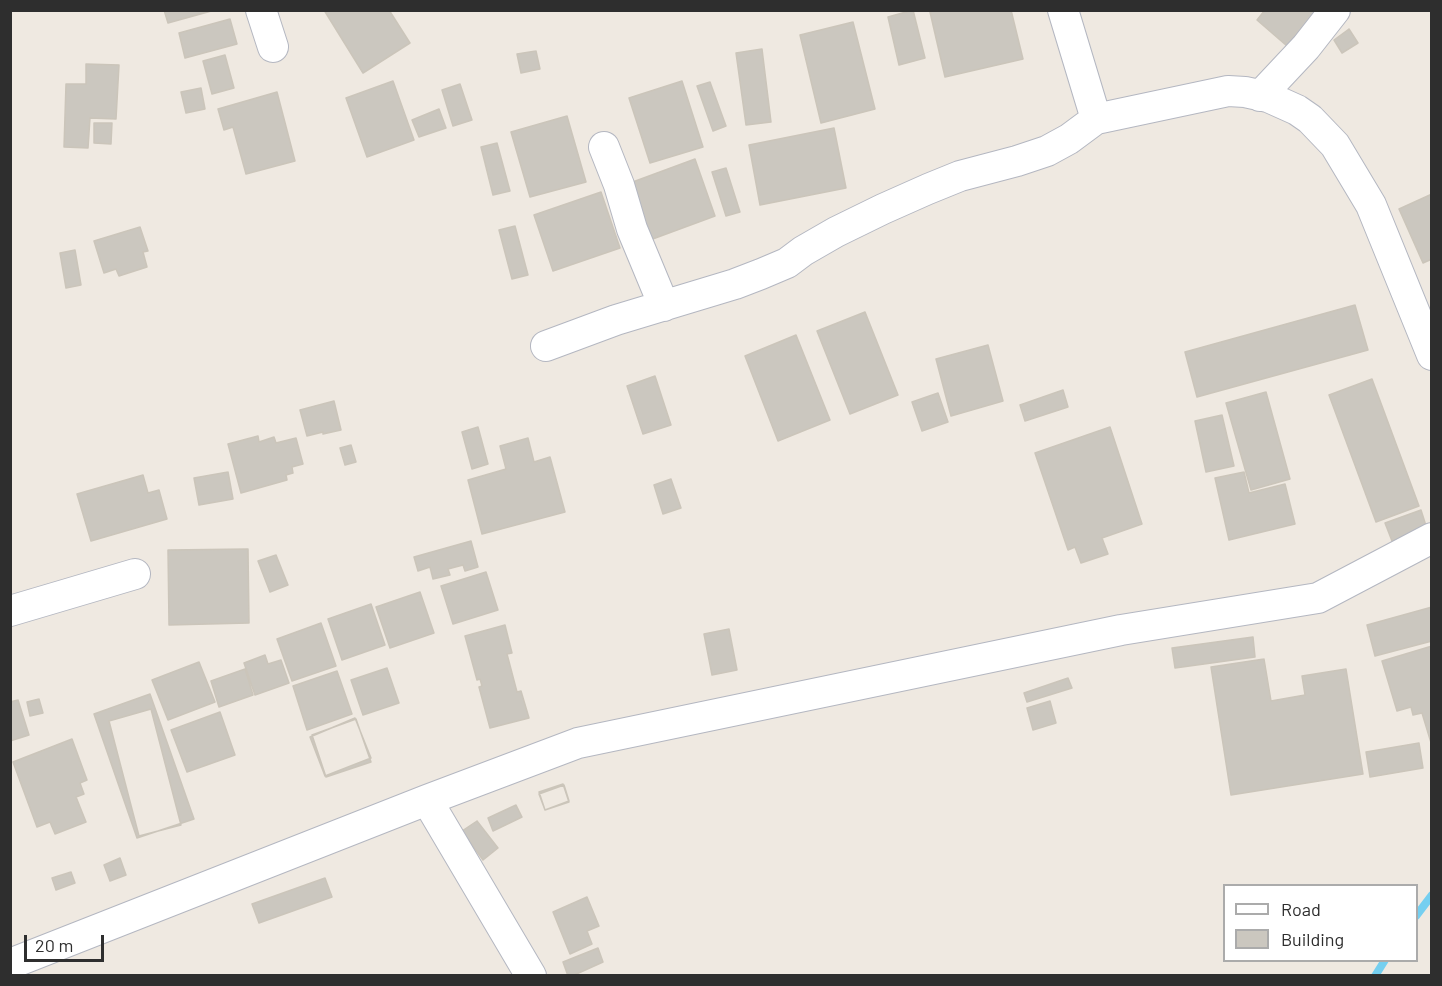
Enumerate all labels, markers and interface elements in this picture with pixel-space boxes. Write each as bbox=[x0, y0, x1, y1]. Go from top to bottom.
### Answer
legend bbox=[1223, 884, 1418, 962]
text: Road bbox=[1281, 898, 1321, 920]
scale bar bbox=[27, 923, 106, 961]
text: Building bbox=[1281, 928, 1344, 950]
text: 20 m bbox=[35, 934, 73, 956]

